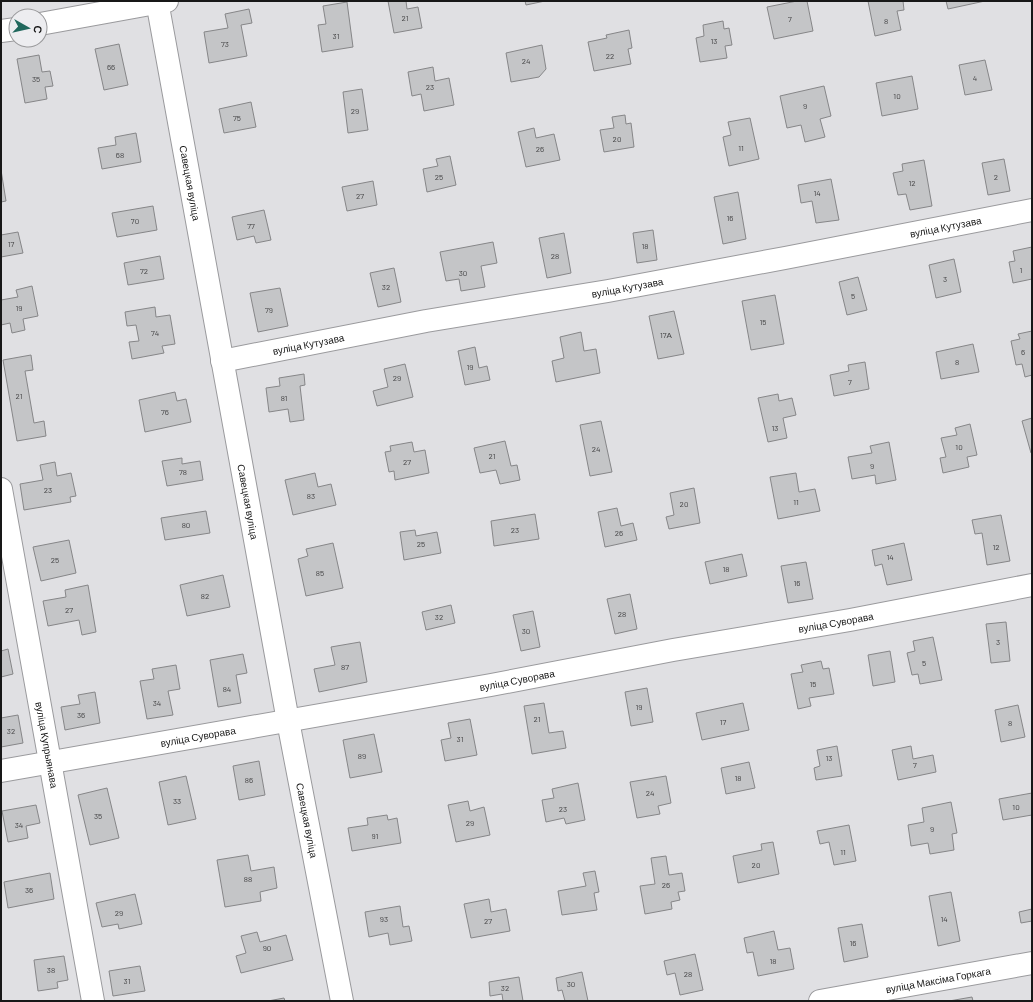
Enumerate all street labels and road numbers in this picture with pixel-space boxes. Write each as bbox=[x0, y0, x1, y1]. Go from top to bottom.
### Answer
street label: Савецкая вуліца bbox=[177, 144, 203, 222]
street label: вуліца Кутузава bbox=[909, 214, 983, 240]
street label: вуліца Кутузава bbox=[591, 275, 665, 300]
street label: вуліца Кутузава bbox=[272, 331, 346, 357]
street label: Савецкая вуліца bbox=[235, 463, 261, 541]
street label: вуліца Суворава bbox=[797, 610, 875, 635]
street label: вуліца Суворава bbox=[479, 667, 556, 693]
street label: вуліца Купрыянава bbox=[33, 701, 61, 789]
street label: вуліца Суворава bbox=[159, 724, 237, 749]
street label: Савецкая вуліца bbox=[294, 782, 320, 859]
street label: вуліца Максіма Горкага bbox=[885, 964, 992, 995]

